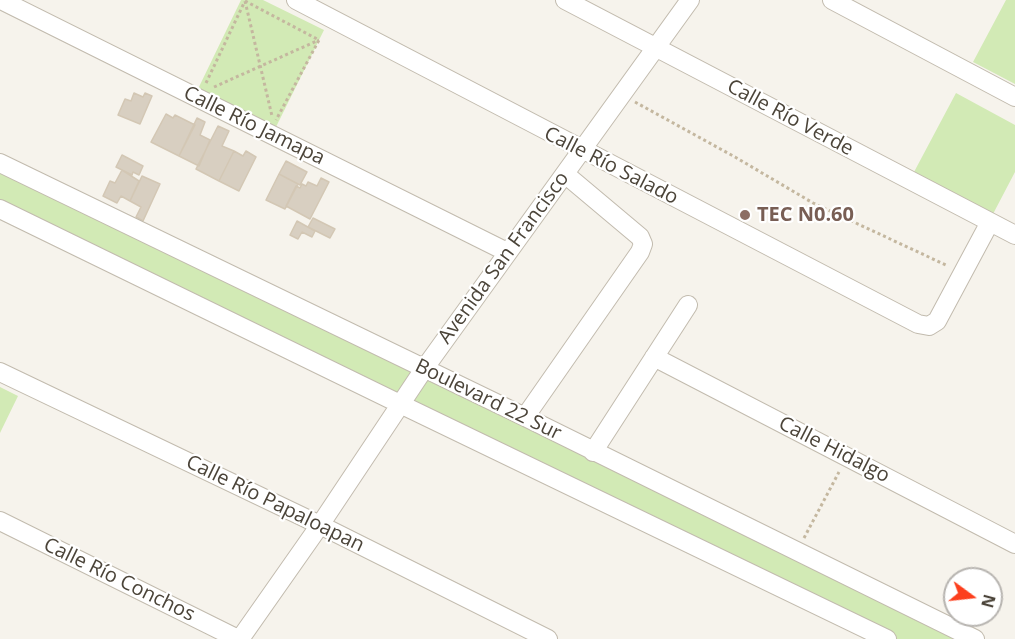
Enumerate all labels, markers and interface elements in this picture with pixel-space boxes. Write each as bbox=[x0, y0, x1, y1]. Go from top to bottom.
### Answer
street label: Calle Río Verde bbox=[723, 75, 857, 161]
street label: Calle Río Jamapa bbox=[179, 81, 329, 171]
street label: Calle Río Salado bbox=[540, 122, 682, 210]
street label: Avenida San Francisco bbox=[433, 167, 575, 349]
place label: TEC N0.60 bbox=[757, 203, 854, 227]
marker: TEC N0.60 bbox=[738, 208, 752, 222]
street label: Boulevard 22 Sur bbox=[411, 354, 565, 446]
street label: Calle Hidalgo bbox=[775, 412, 893, 488]
street label: Calle Río Papaloapan bbox=[182, 450, 368, 558]
street label: Calle Río Conchos bbox=[40, 533, 198, 627]
north arrow bbox=[943, 567, 1003, 627]
text: N bbox=[976, 592, 1001, 610]

